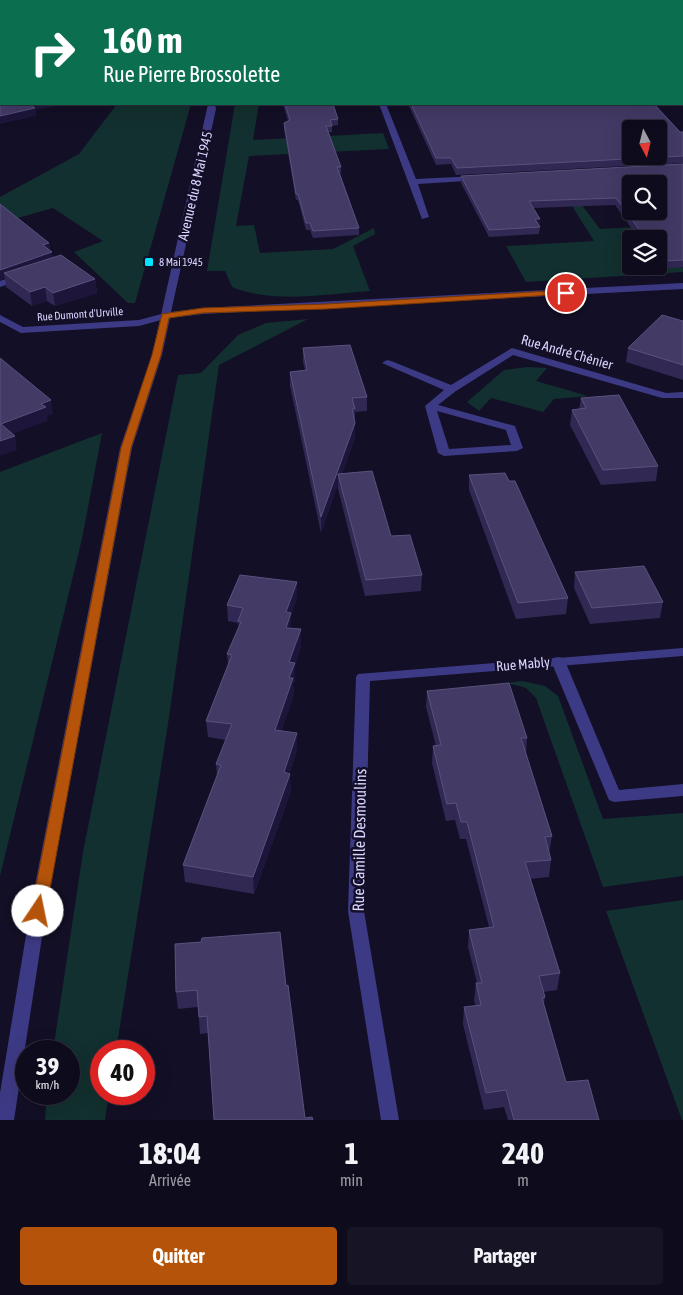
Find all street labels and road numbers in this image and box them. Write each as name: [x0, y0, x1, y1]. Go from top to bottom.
street label: Avenue du 8 Mai 1945: [175, 130, 215, 242]
street label: Rue Dumont d'Urville: [36, 305, 124, 323]
street label: Rue André Chénier: [519, 331, 616, 373]
street label: Rue Mably: [495, 654, 551, 674]
street label: Rue Camille Desmoulins: [349, 768, 369, 912]

